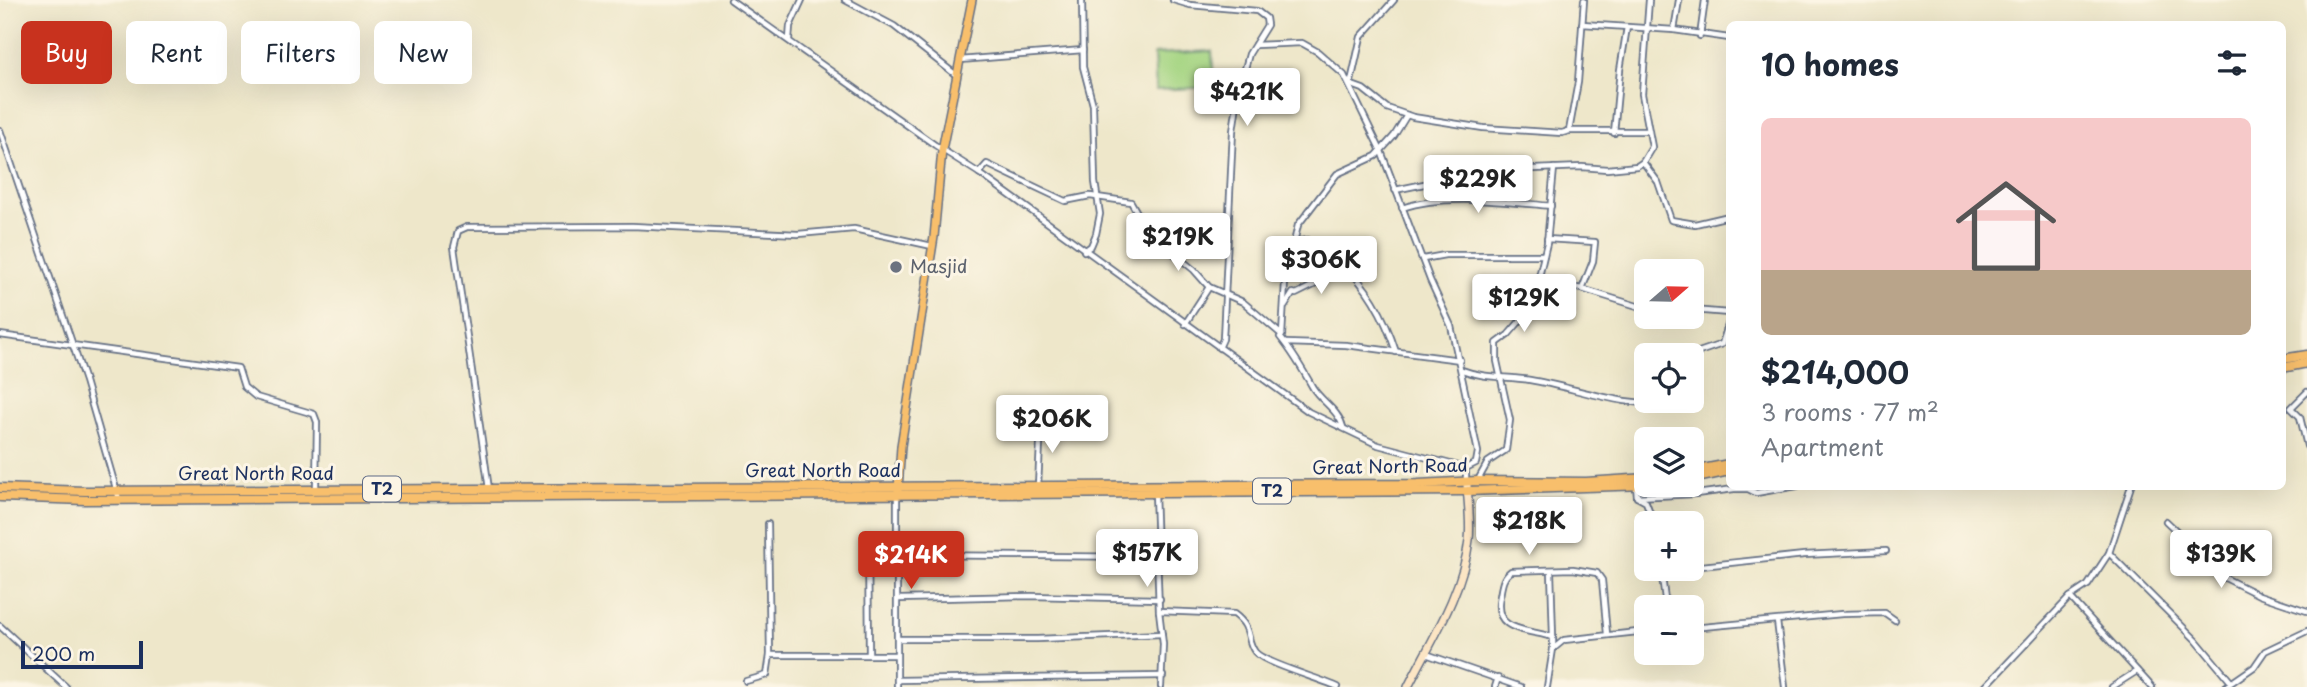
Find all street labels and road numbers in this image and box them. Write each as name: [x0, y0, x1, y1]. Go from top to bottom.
street label: Great North Road: [1312, 451, 1468, 480]
street label: Great North Road: [745, 456, 901, 483]
street label: Great North Road: [178, 459, 334, 486]
road number: T2: [363, 476, 401, 502]
road number: T2: [1253, 478, 1291, 504]

